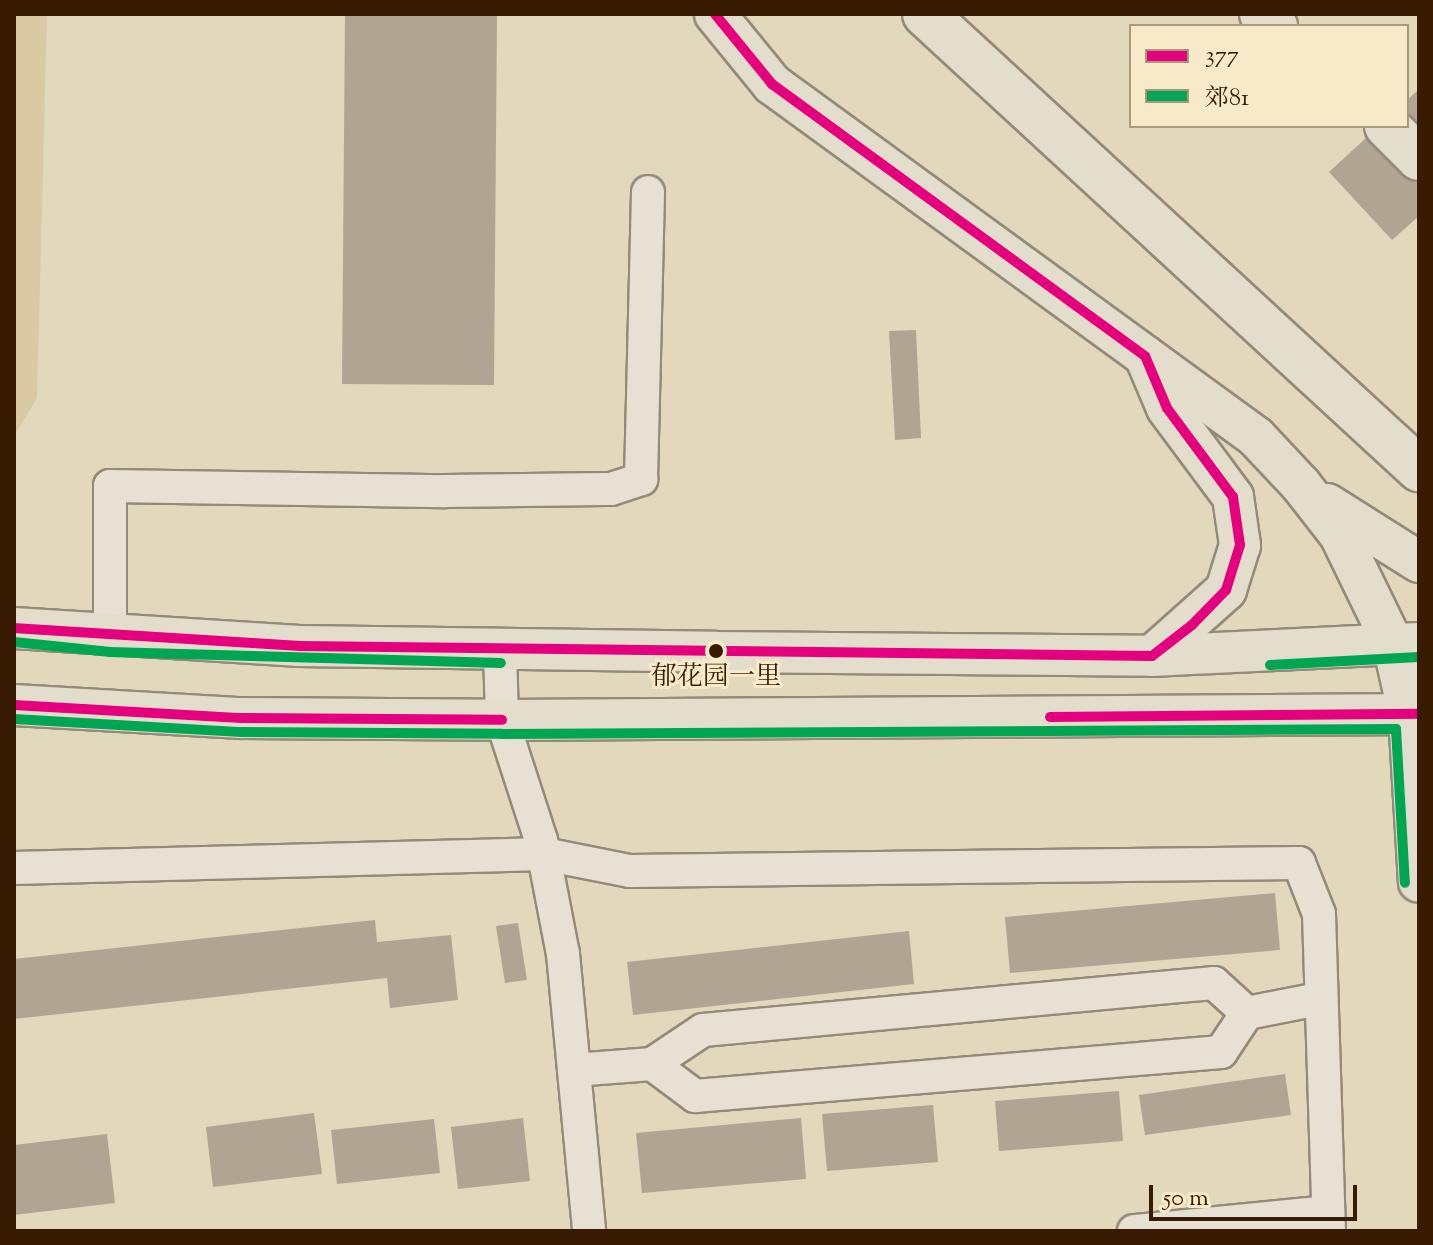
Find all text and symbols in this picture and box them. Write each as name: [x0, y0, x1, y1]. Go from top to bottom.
legend: [1129, 24, 1409, 128]
text: 377: [1205, 39, 1239, 73]
text: 郊81: [1205, 82, 1249, 116]
marker: 郁花园一里: [708, 643, 724, 659]
place label: 郁花园一里: [651, 662, 781, 694]
scale bar: [1153, 1169, 1361, 1219]
text: 50 m: [1163, 1182, 1209, 1216]

